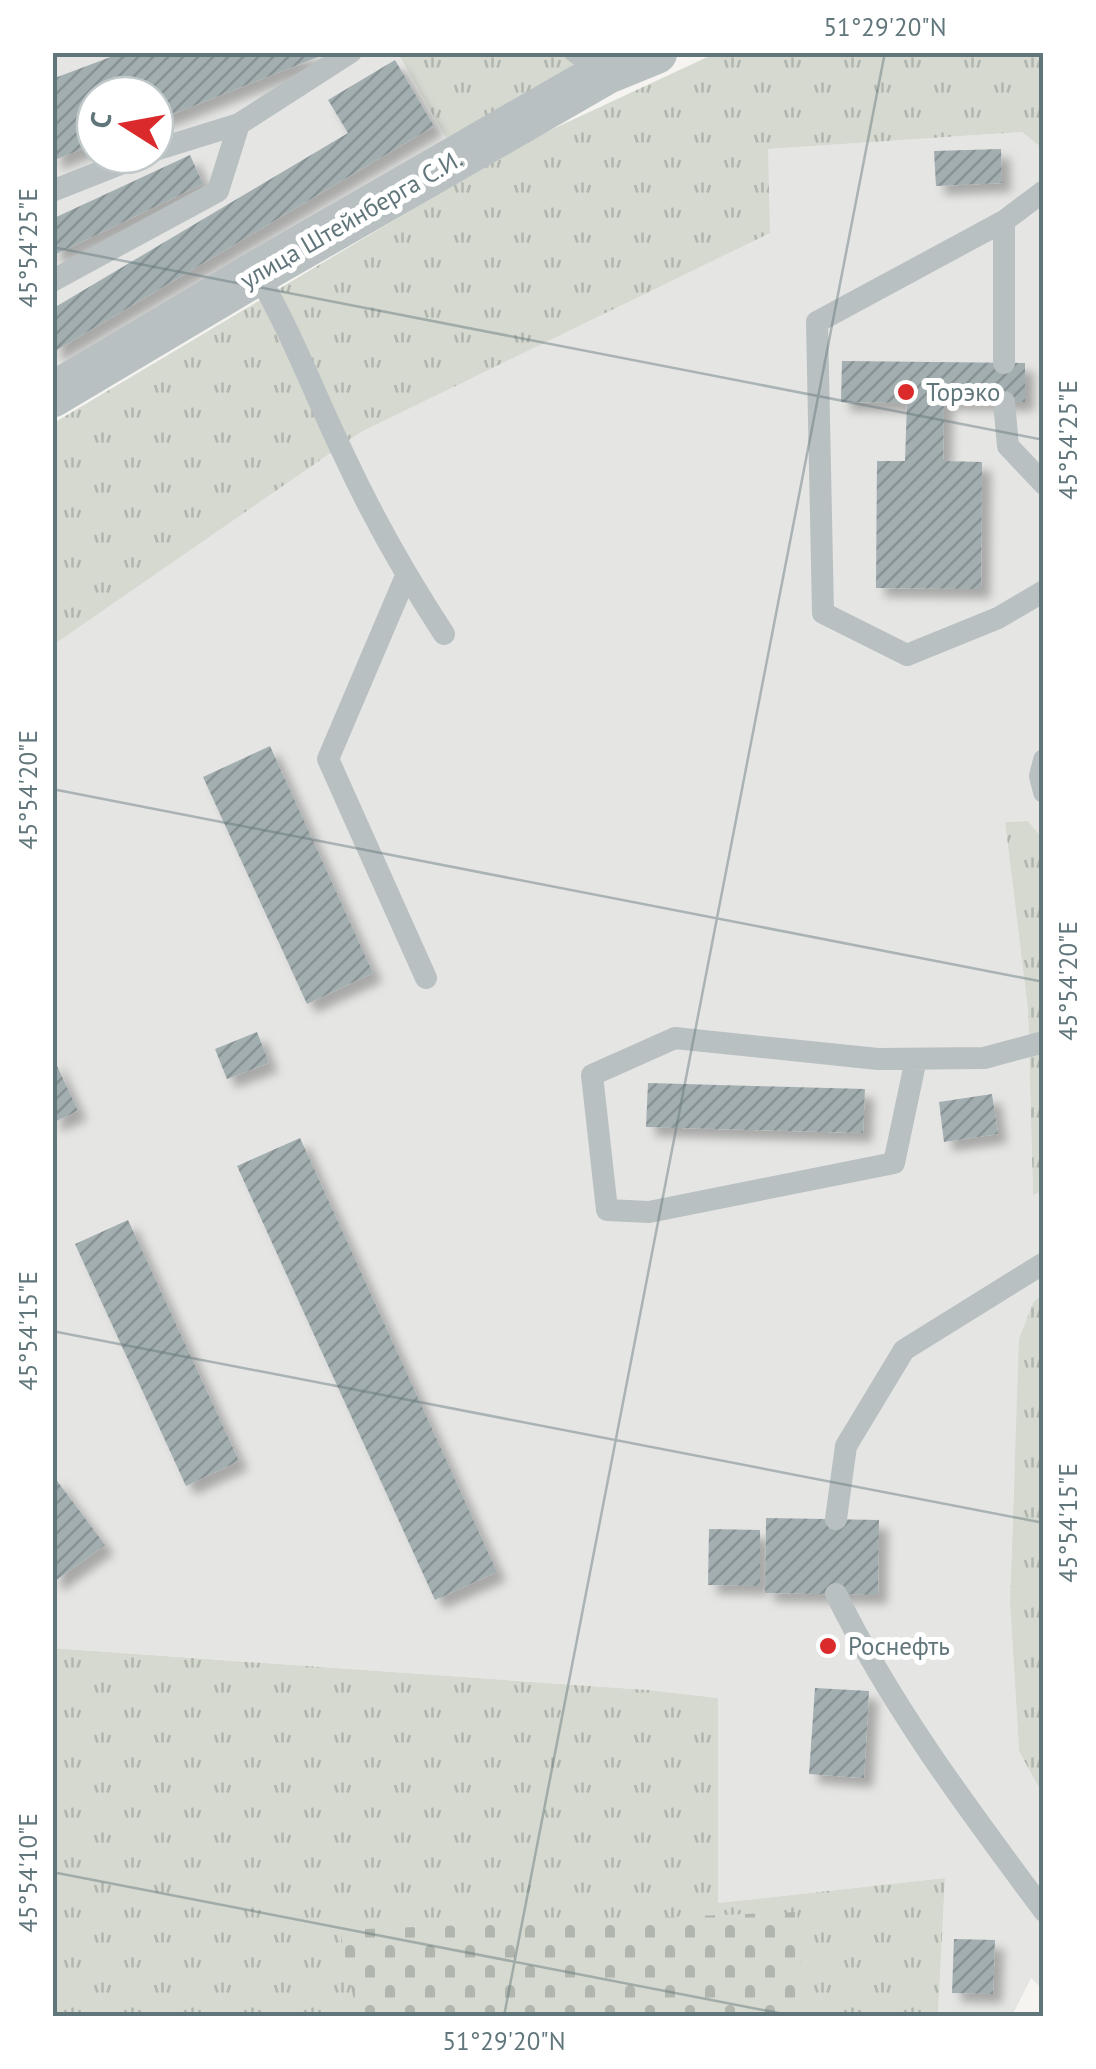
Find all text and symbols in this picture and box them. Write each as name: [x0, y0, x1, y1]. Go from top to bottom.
text: 51°29'20"N: [823, 11, 947, 43]
north arrow: [75, 75, 175, 175]
text: С: [80, 109, 120, 131]
street label: улица Штейнберга С.И.: [234, 142, 468, 296]
text: 45°54'25"E: [12, 188, 44, 308]
place label: Торэко: [926, 376, 1000, 408]
text: 45°54'25"E: [1052, 380, 1084, 500]
marker: Торэко: [895, 381, 917, 403]
text: 45°54'20"E: [12, 730, 44, 850]
text: 45°54'20"E: [1052, 921, 1084, 1041]
text: 45°54'15"E: [12, 1271, 44, 1391]
text: 45°54'15"E: [1052, 1463, 1084, 1583]
place label: Роснефть: [848, 1630, 950, 1662]
marker: Роснефть: [817, 1635, 839, 1657]
text: 45°54'10"E: [12, 1813, 44, 1933]
text: 51°29'20"N: [442, 2025, 566, 2057]

